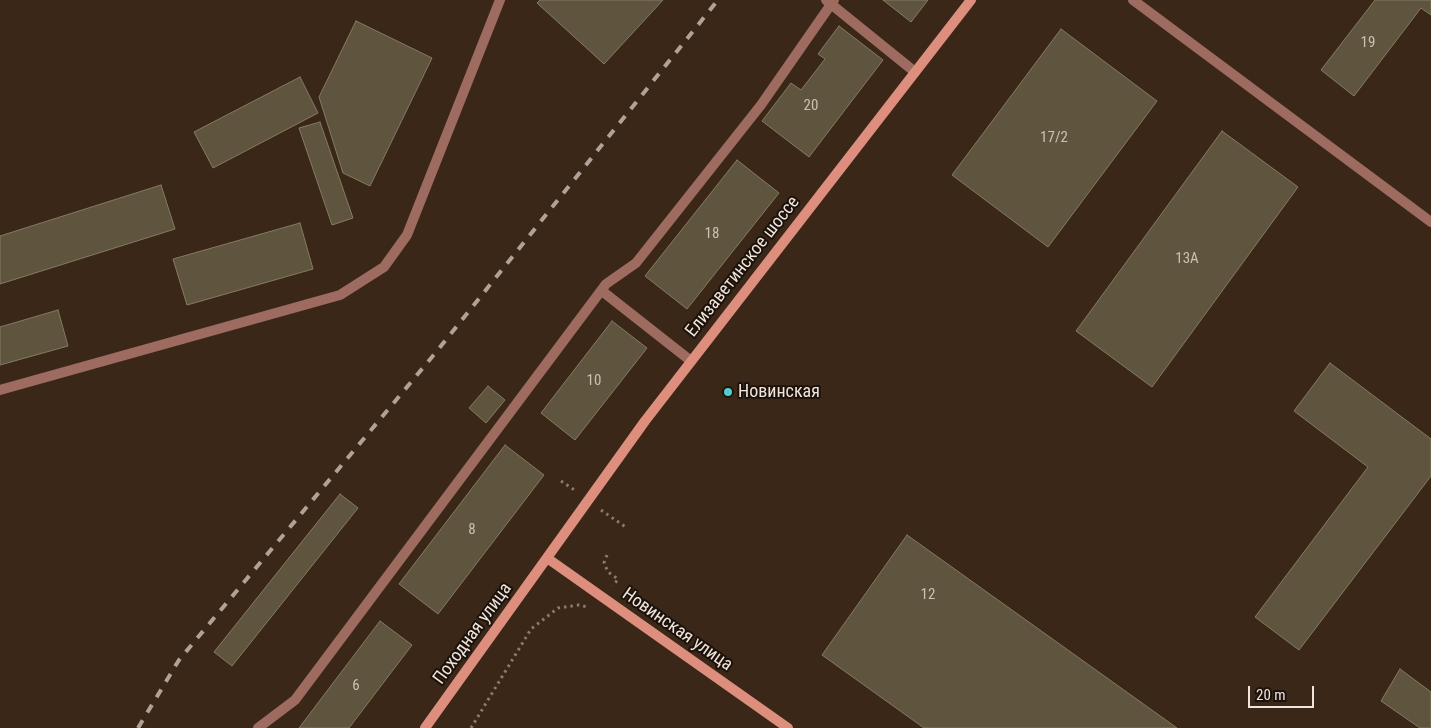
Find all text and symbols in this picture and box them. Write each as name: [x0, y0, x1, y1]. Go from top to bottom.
house number: 19: [1361, 34, 1375, 52]
house number: 20: [804, 97, 818, 115]
house number: 17/2: [1040, 129, 1068, 147]
street label: Елизаветинское шоссе: [681, 192, 805, 342]
house number: 18: [705, 225, 719, 243]
house number: 13А: [1175, 250, 1199, 268]
house number: 10: [587, 372, 601, 390]
place label: Новинская: [738, 381, 820, 403]
marker: Новинская: [722, 386, 734, 398]
house number: 8: [468, 521, 476, 539]
street label: Походная улица: [429, 579, 517, 689]
street label: Новинская улица: [618, 584, 736, 676]
house number: 12: [921, 586, 935, 604]
scale bar: [1251, 676, 1317, 708]
house number: 6: [352, 677, 360, 695]
text: 20 m: [1256, 686, 1286, 704]

